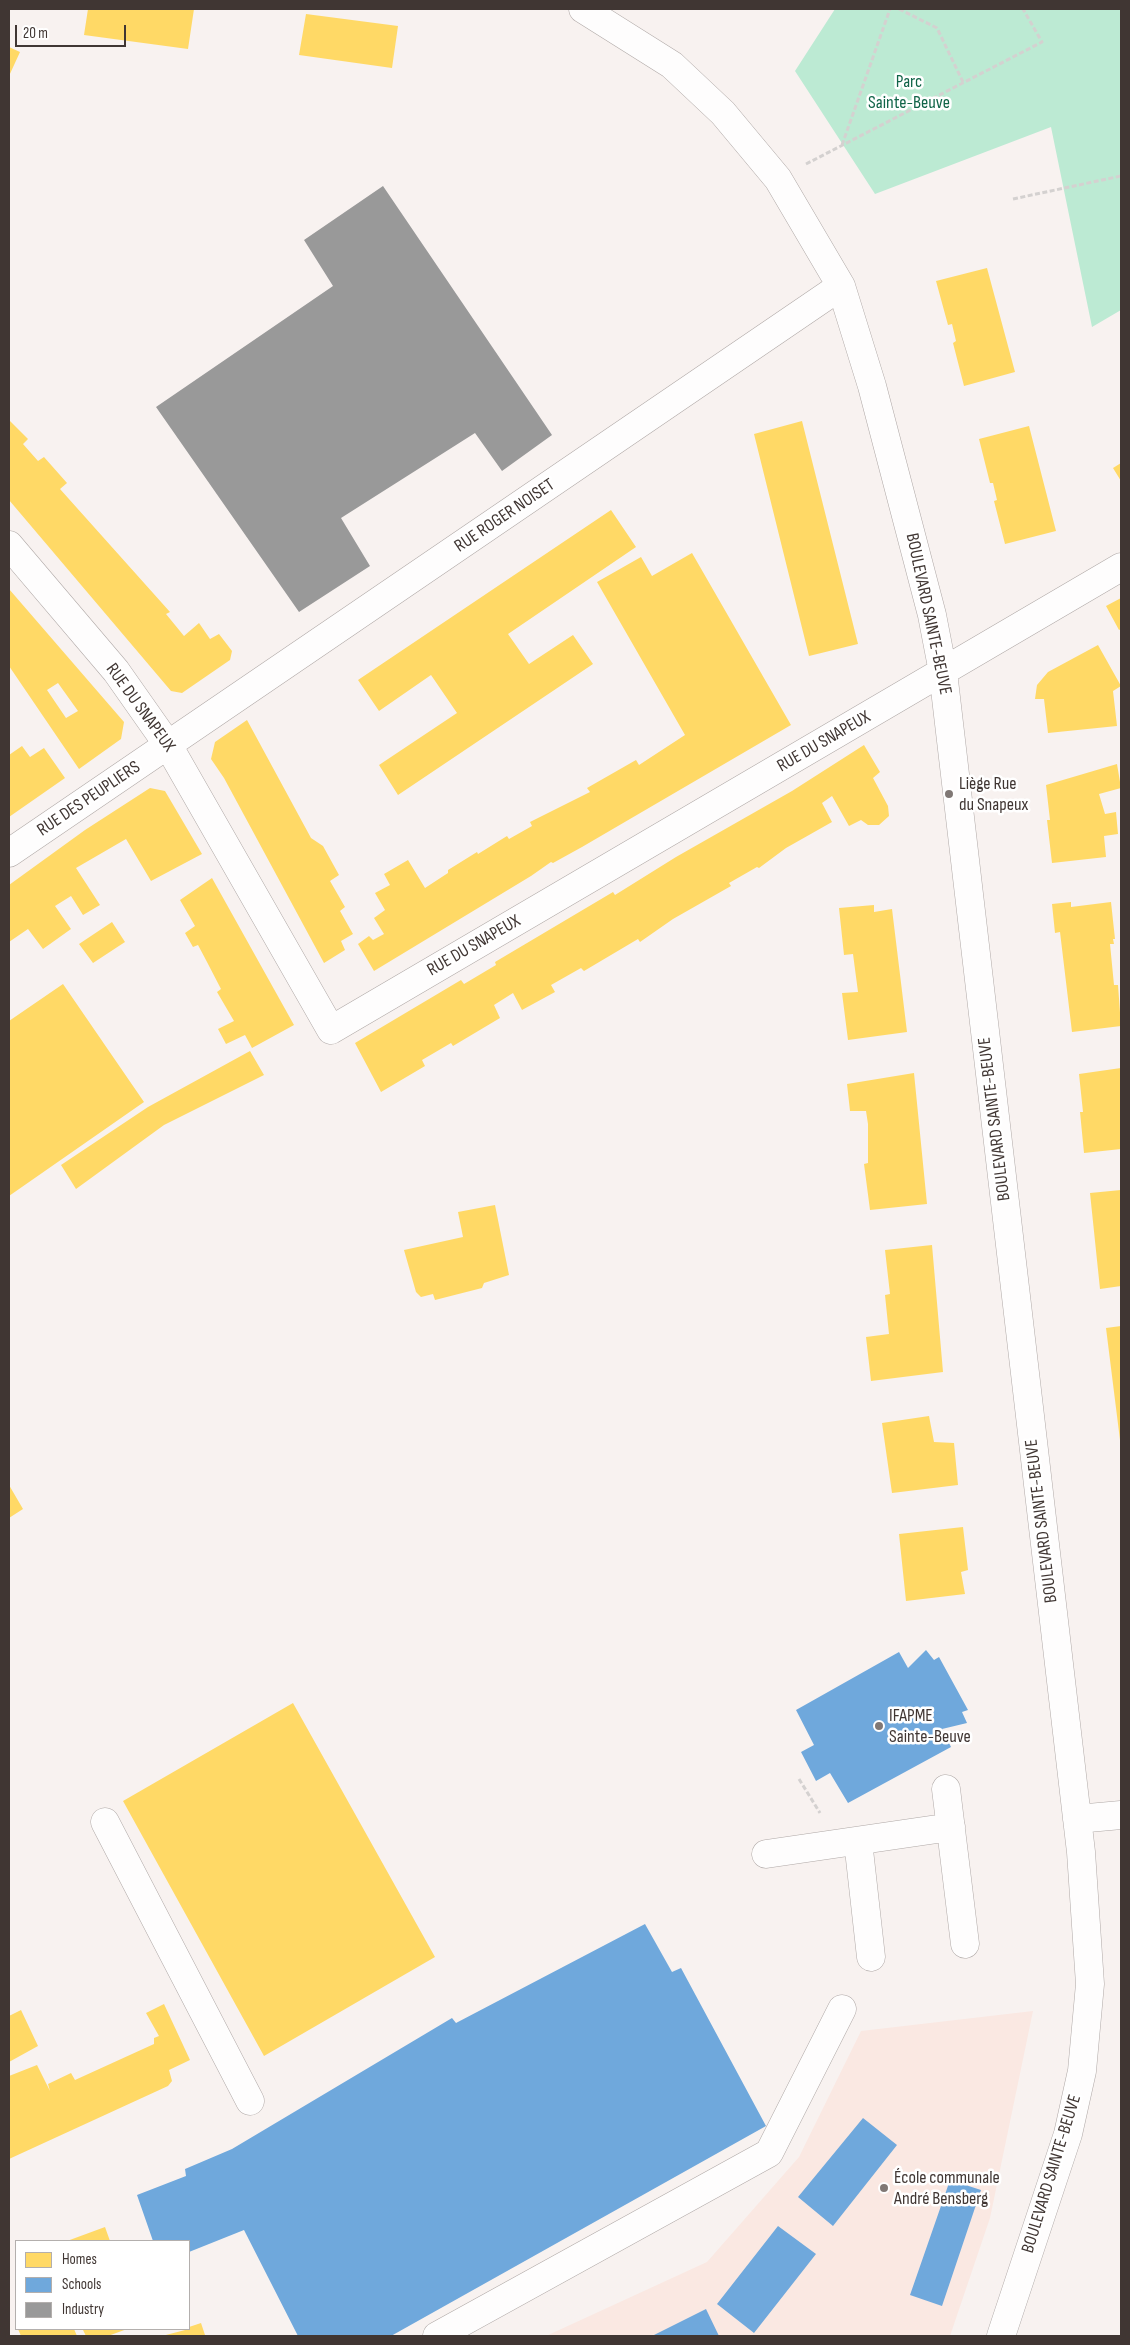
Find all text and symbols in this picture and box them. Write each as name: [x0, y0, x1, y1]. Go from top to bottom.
scale bar: [18, 15, 129, 47]
text: 20 m: [23, 24, 48, 43]
park label: Parc Sainte-Beuve: [868, 71, 950, 114]
street label: RUE ROGER NOISET: [451, 475, 559, 557]
street label: BOULEVARD SAINTE-BEUVE: [900, 531, 956, 697]
street label: RUE DU SNAPEUX: [101, 660, 179, 756]
street label: RUE DU SNAPEUX: [774, 707, 874, 777]
street label: RUE DES PEUPLIERS: [33, 757, 145, 841]
place label: Liège Rue du Snapeux: [959, 773, 1028, 816]
marker: Liège Rue du Snapeux: [943, 788, 955, 800]
street label: RUE DU SNAPEUX: [424, 911, 524, 981]
street label: BOULEVARD SAINTE-BEUVE: [974, 1036, 1016, 1202]
street label: BOULEVARD SAINTE-BEUVE: [1021, 1438, 1063, 1604]
place label: IFAPME Sainte-Beuve: [889, 1705, 971, 1748]
marker: IFAPME Sainte-Beuve: [873, 1720, 885, 1732]
street label: BOULEVARD SAINTE-BEUVE: [1018, 2092, 1086, 2256]
place label: École communale André Bensberg: [894, 2167, 1000, 2210]
marker: École communale André Bensberg: [878, 2182, 890, 2194]
legend: [15, 2240, 190, 2330]
text: Homes: [62, 2250, 97, 2269]
text: Schools: [62, 2275, 101, 2294]
text: Industry: [62, 2300, 104, 2319]

